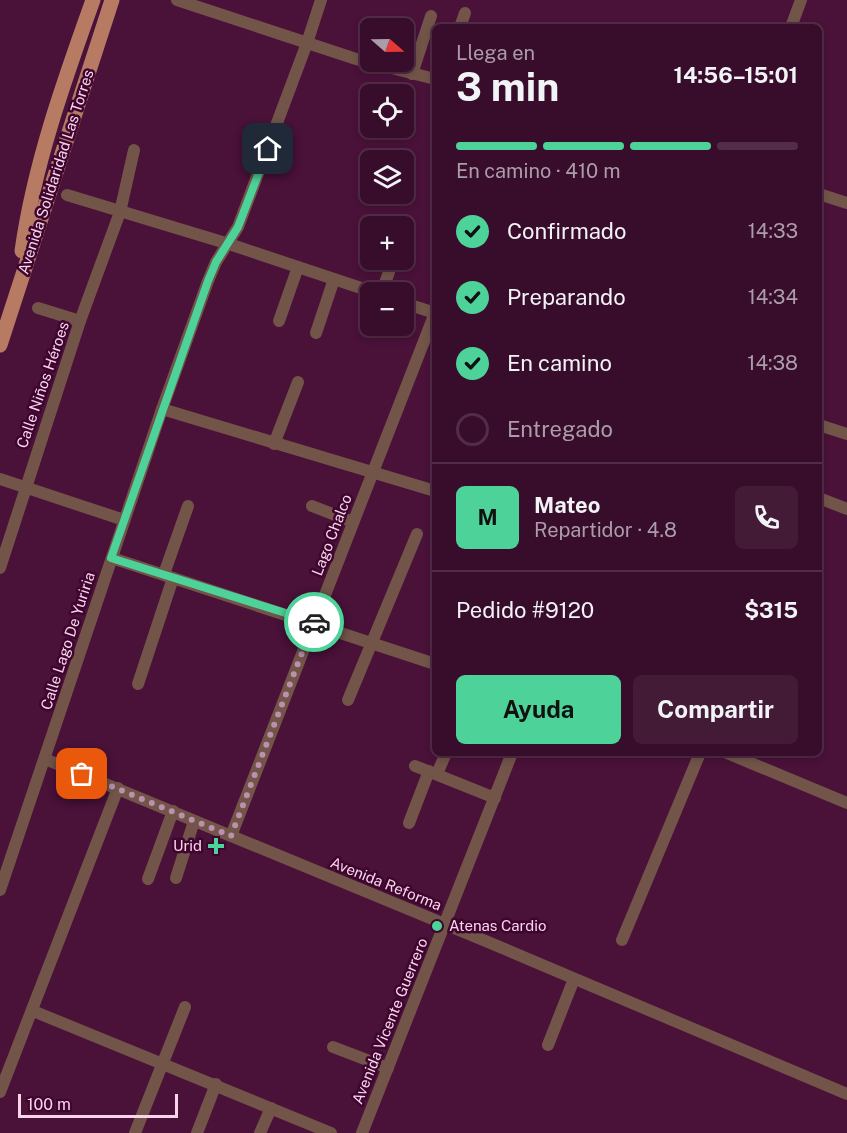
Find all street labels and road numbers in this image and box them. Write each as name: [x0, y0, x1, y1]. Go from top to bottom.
street label: Avenida Solidaridad Las Torres: [14, 67, 97, 276]
street label: Calle Niños Héroes: [13, 319, 72, 450]
street label: Lago Chalco: [308, 492, 355, 578]
street label: Calle Lago De Yuriria: [37, 570, 98, 712]
street label: Avenida Reforma: [328, 853, 444, 914]
street label: Avenida Vicente Guerrero: [348, 935, 431, 1106]

